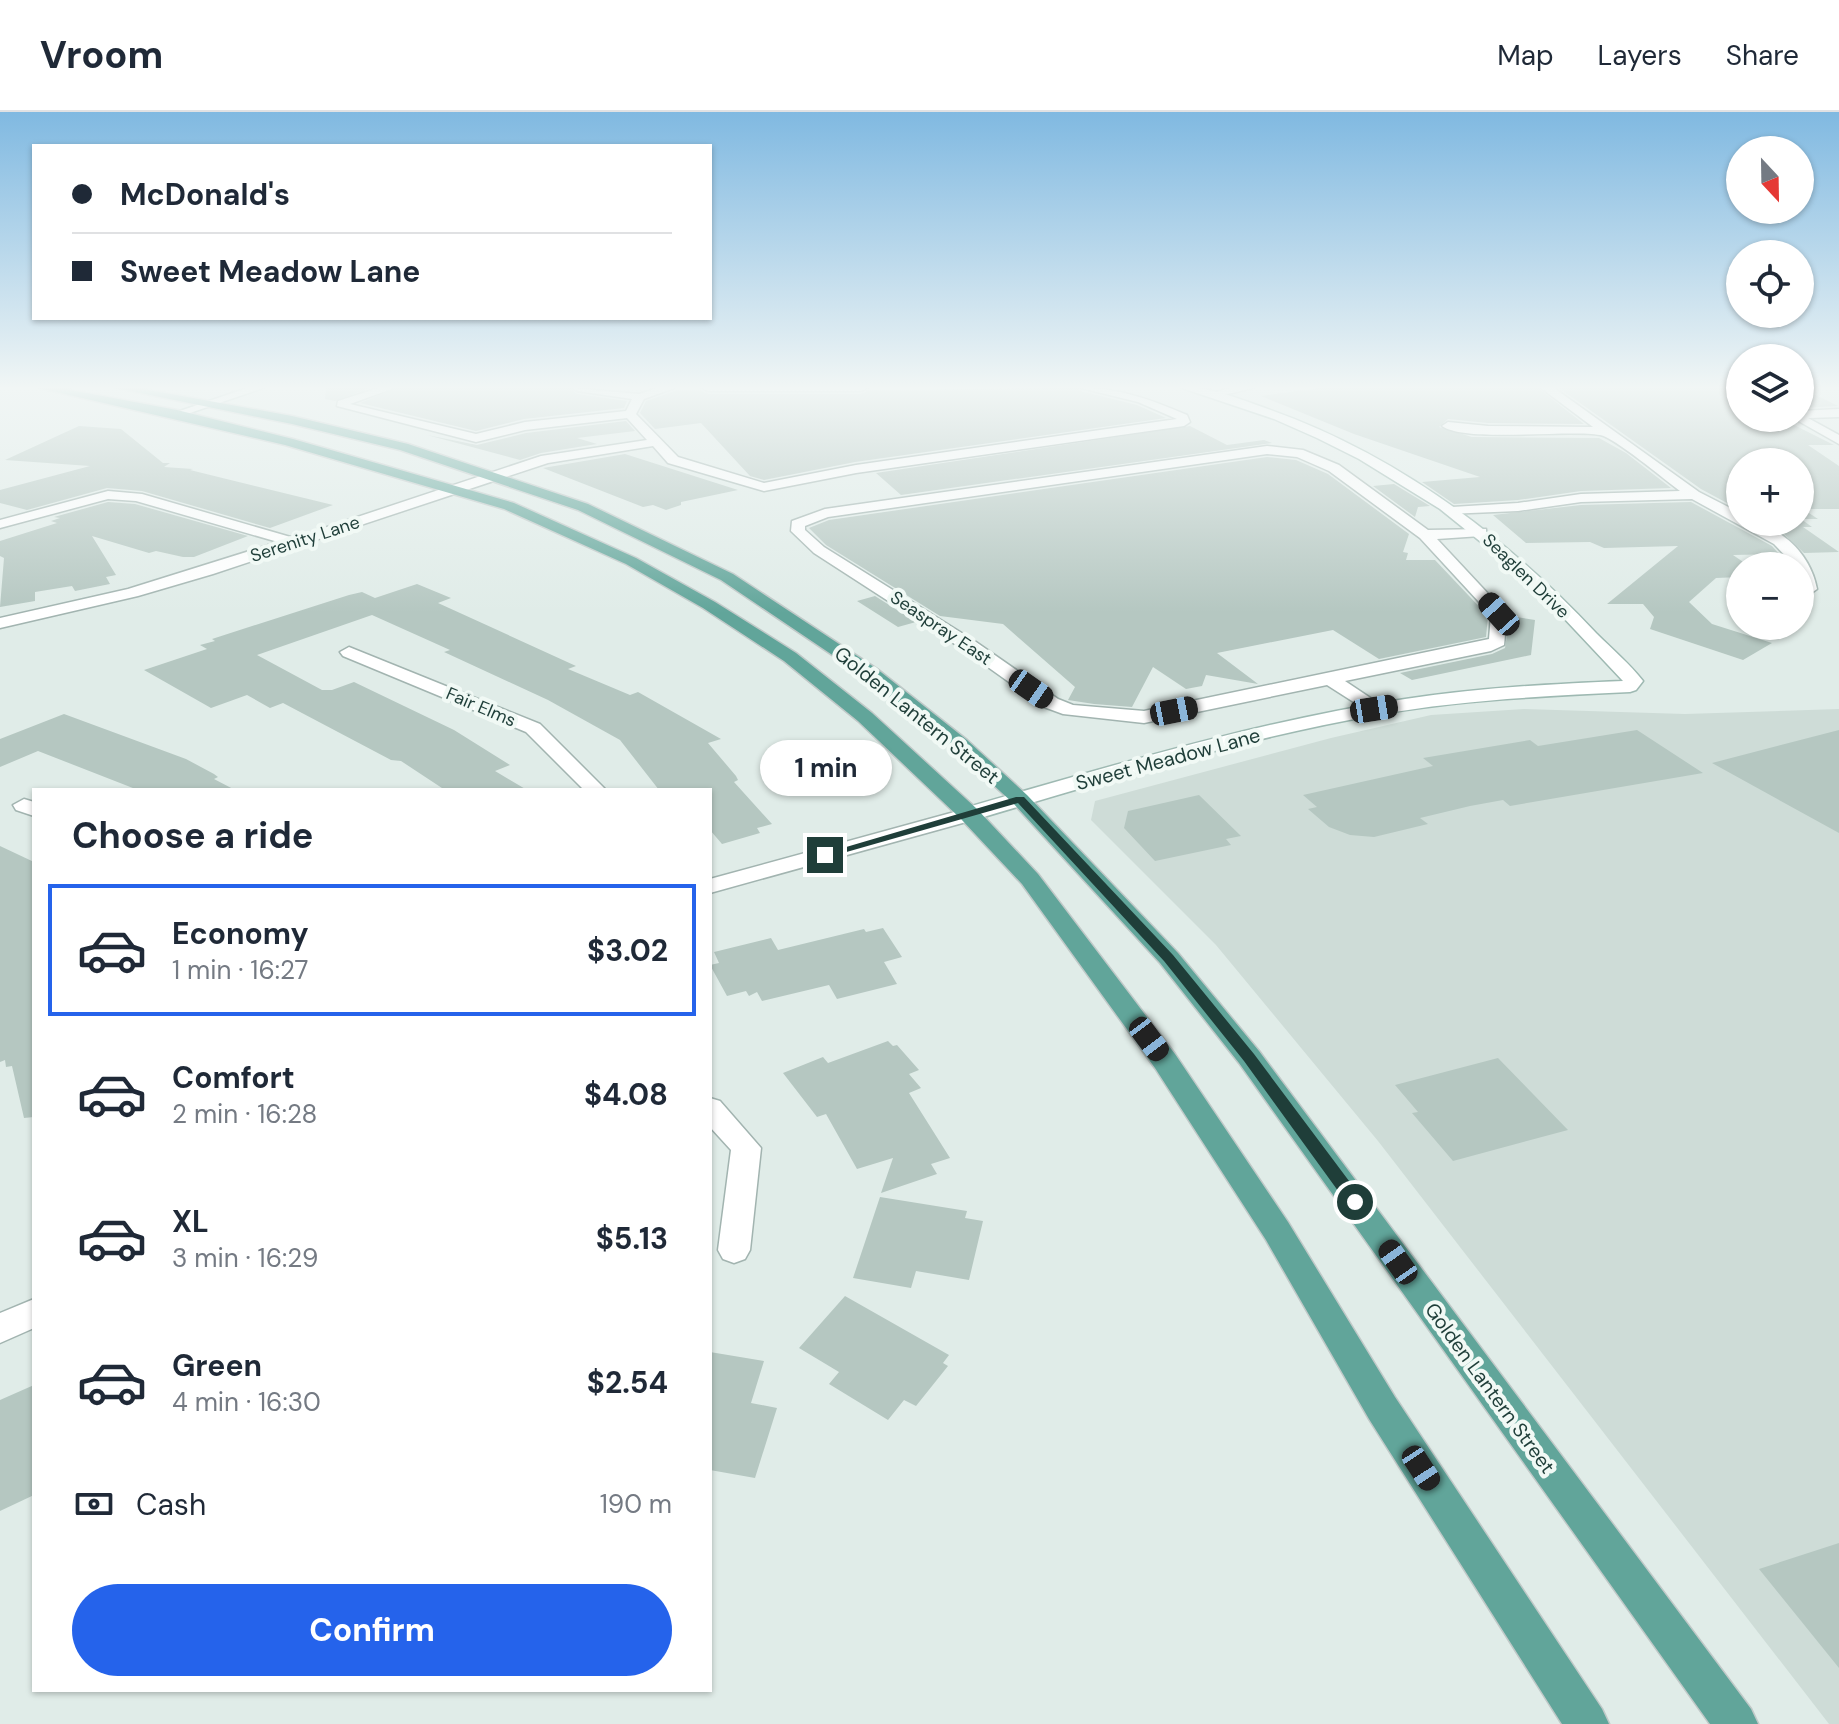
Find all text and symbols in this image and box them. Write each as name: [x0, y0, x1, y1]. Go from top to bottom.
text: Vroom: [40, 30, 163, 80]
text: Map: [1497, 37, 1554, 74]
text: Layers: [1598, 37, 1682, 74]
text: Share: [1726, 37, 1799, 74]
north arrow: [1726, 136, 1814, 224]
map controls: [1726, 136, 1814, 640]
text: McDonald's: [120, 175, 290, 214]
button: locate: [1726, 240, 1814, 328]
text: Sweet Meadow Lane: [120, 252, 420, 291]
button: layers: [1726, 344, 1814, 432]
button: +: [1726, 448, 1814, 536]
street label: Serenity Lane: [247, 510, 363, 568]
street label: Seaglen Drive: [1477, 528, 1575, 624]
button: −: [1726, 552, 1814, 640]
street label: Seaspray East: [886, 585, 996, 671]
car: [1474, 588, 1524, 640]
street label: Golden Lantern Street: [829, 640, 1005, 790]
car: [1004, 665, 1058, 713]
street label: Fair Elms: [442, 682, 520, 732]
car: [1348, 693, 1400, 725]
car: [1148, 695, 1200, 727]
street label: Sweet Meadow Lane: [1073, 722, 1263, 796]
callout: 1 min: [759, 739, 891, 795]
text: 1 min: [794, 751, 858, 785]
text: Choose a ride: [72, 812, 313, 859]
route end: [807, 837, 843, 873]
icon: car: [76, 914, 148, 986]
text: Economy: [172, 914, 309, 953]
text: $3.02: [587, 931, 668, 970]
text: 1 min · 16:27: [172, 953, 308, 987]
car: [1125, 1013, 1173, 1065]
icon: car: [76, 1058, 148, 1130]
text: Comfort: [172, 1058, 295, 1097]
text: $4.08: [584, 1075, 668, 1114]
text: 2 min · 16:28: [172, 1097, 317, 1131]
route start: [1337, 1184, 1373, 1220]
icon: car: [76, 1202, 148, 1274]
text: XL: [172, 1202, 209, 1241]
text: $5.13: [596, 1219, 668, 1258]
car: [1374, 1235, 1422, 1289]
text: 3 min · 16:29: [172, 1241, 318, 1275]
street label: Golden Lantern Street: [1419, 1297, 1561, 1479]
icon: car: [76, 1346, 148, 1418]
text: Green: [172, 1346, 262, 1385]
text: $2.54: [587, 1363, 668, 1402]
text: 4 min · 16:30: [172, 1385, 321, 1419]
car: [1398, 1441, 1444, 1495]
icon: cash: [72, 1482, 116, 1526]
text: Cash: [136, 1485, 206, 1524]
text: 190 m: [600, 1487, 672, 1521]
button: Confirm: [72, 1584, 672, 1676]

